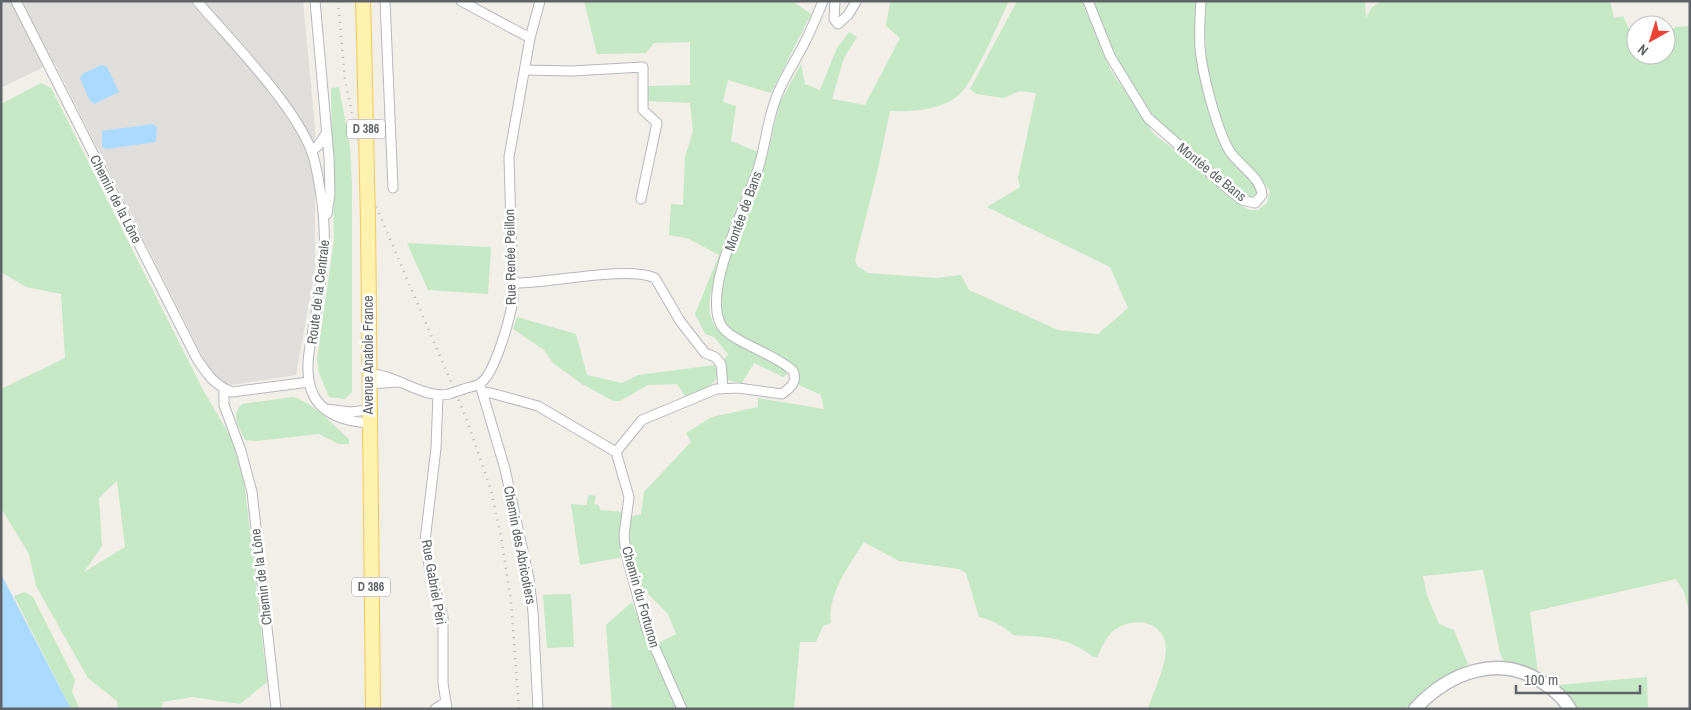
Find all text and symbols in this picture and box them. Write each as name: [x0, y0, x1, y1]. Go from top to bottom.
north arrow: [1626, 15, 1676, 65]
text: N: [1634, 40, 1652, 60]
road number: D 386: [347, 120, 385, 138]
street label: Montée de Bans: [1174, 139, 1250, 205]
street label: Chemin de la Lône: [86, 152, 146, 246]
street label: Montée de Bans: [720, 168, 766, 253]
street label: Rue Renée Peillon: [500, 209, 520, 305]
street label: Route de la Centrale: [303, 239, 333, 345]
street label: Avenue Anatole France: [359, 295, 377, 416]
street label: Chemin des Abricotiers: [500, 484, 540, 606]
street label: Chemin de la Lône: [246, 528, 276, 626]
street label: Rue Gabriel Péri: [418, 538, 450, 626]
street label: Chemin du Fortunon: [618, 544, 664, 650]
road number: D 386: [352, 578, 390, 596]
scale bar: [1516, 662, 1640, 694]
text: 100 m: [1524, 669, 1558, 690]

